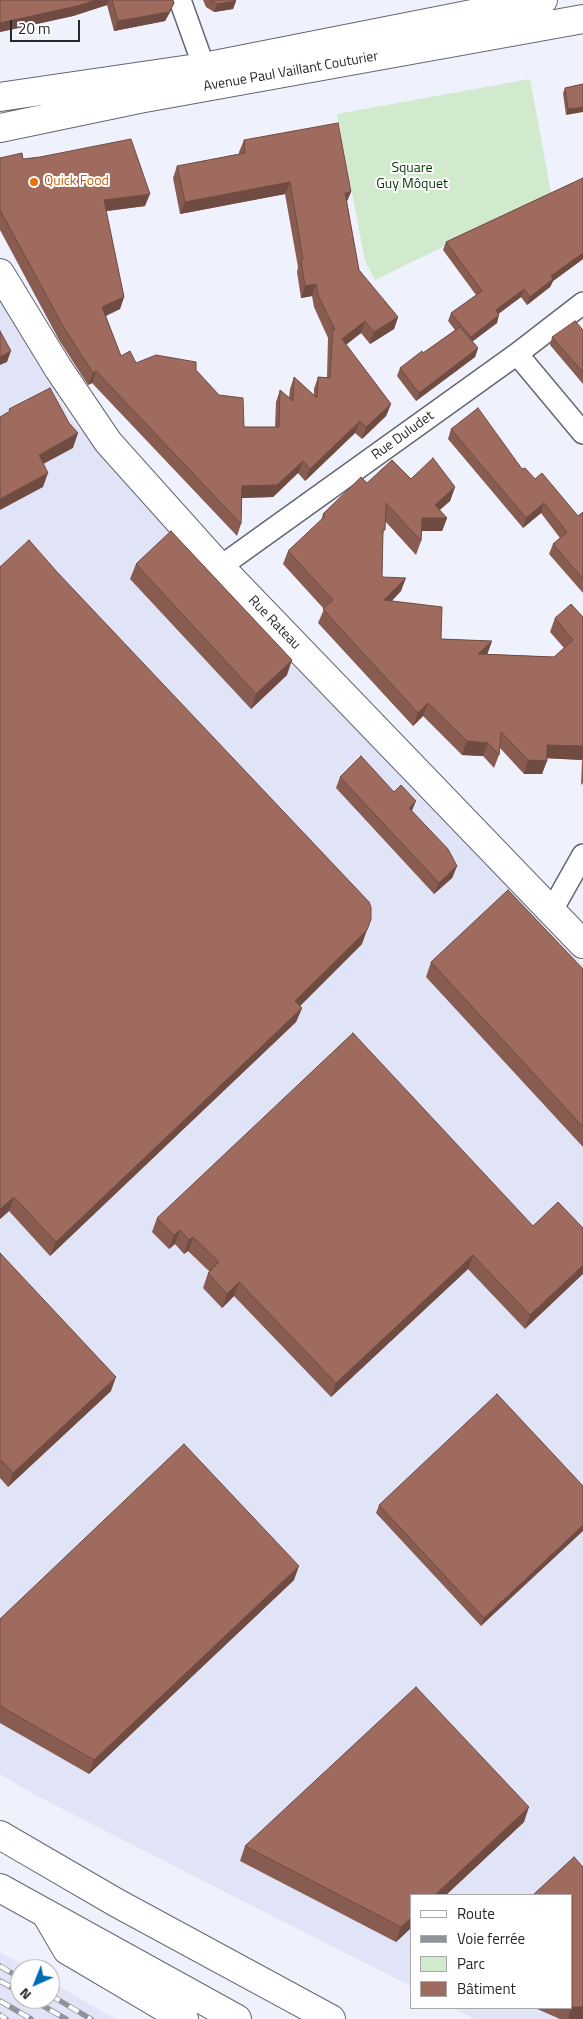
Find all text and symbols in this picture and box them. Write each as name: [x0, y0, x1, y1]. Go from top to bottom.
scale bar: [12, 10, 82, 42]
text: 20 m: [18, 17, 51, 40]
street label: Avenue Paul Vaillant Couturier: [202, 48, 380, 96]
park label: Square Guy Môquet: [376, 161, 448, 193]
place label: Quick Food: [44, 174, 109, 190]
marker: Quick Food: [28, 176, 40, 188]
street label: Rue Duludet: [369, 408, 437, 464]
street label: Rue Rateau: [244, 593, 304, 653]
legend: [410, 1894, 573, 2009]
text: Route: [457, 1902, 495, 1925]
text: Voie ferrée: [457, 1927, 525, 1950]
text: Parc: [457, 1952, 485, 1975]
north arrow: [10, 1959, 60, 2009]
text: Bâtiment: [457, 1977, 516, 2000]
text: N: [14, 1984, 36, 2005]

